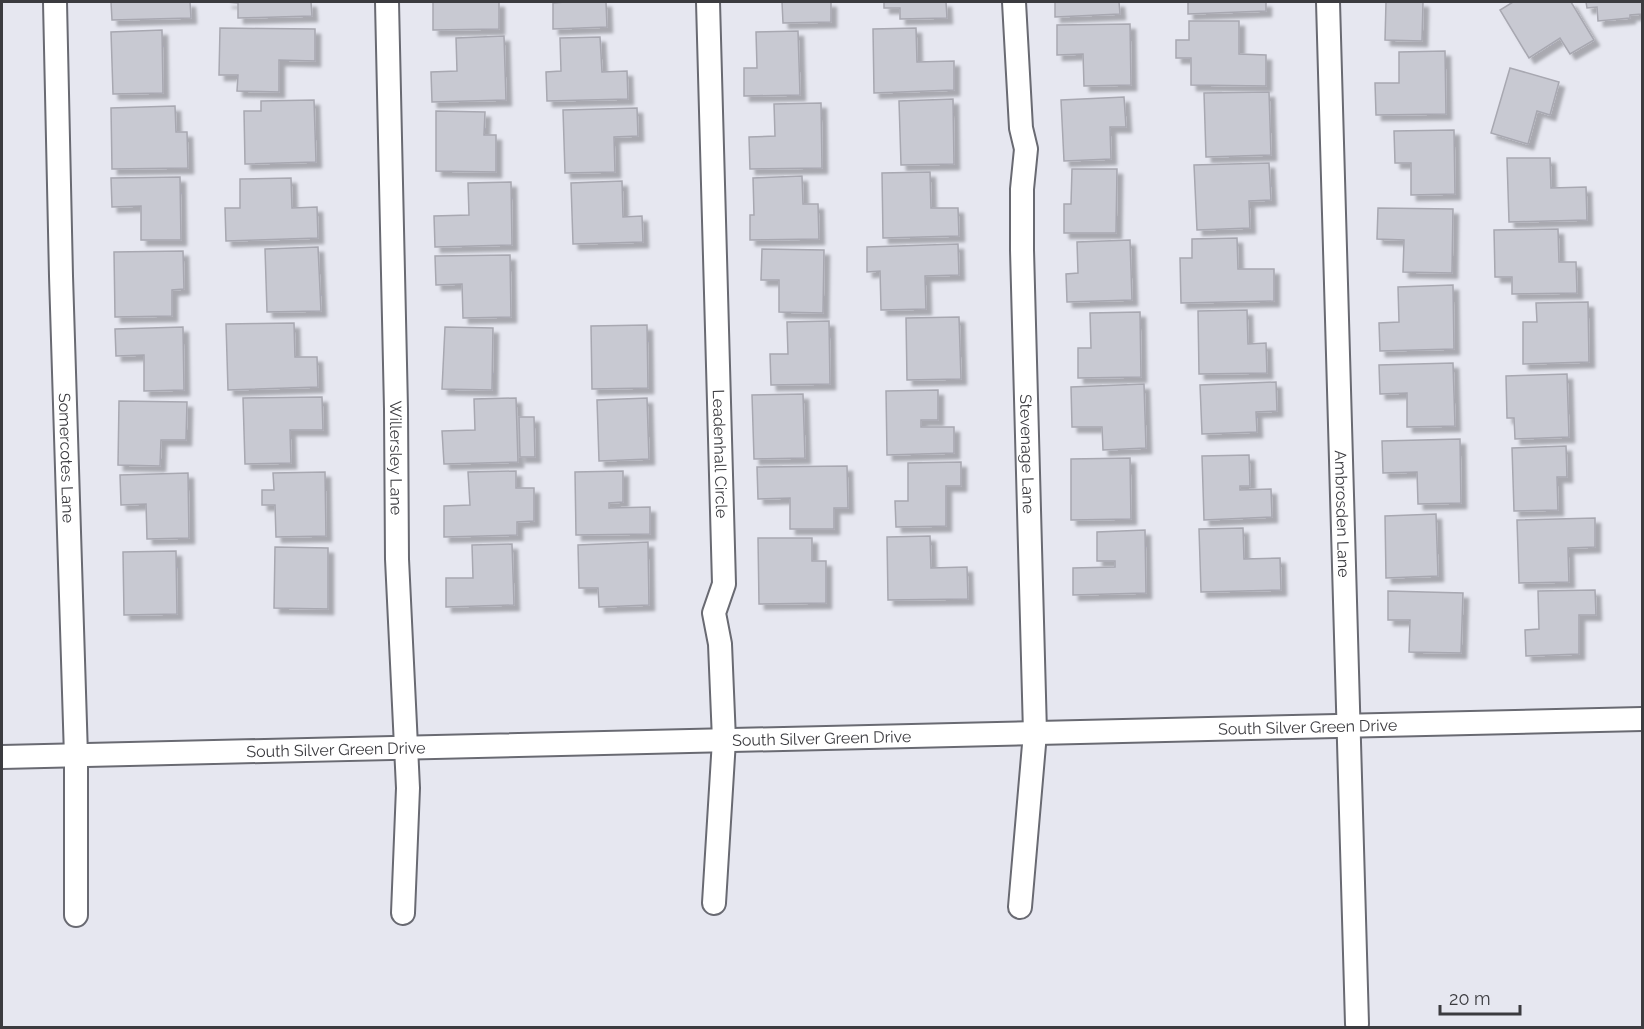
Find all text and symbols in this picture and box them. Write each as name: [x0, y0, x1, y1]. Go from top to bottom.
street label: Leadenhall Circle: [709, 389, 732, 518]
street label: Somercotes Lane: [55, 393, 78, 523]
street label: Stevenage Lane: [1016, 394, 1039, 514]
street label: Willersley Lane: [386, 401, 406, 515]
street label: Ambrosden Lane: [1331, 450, 1354, 578]
street label: South Silver Green Drive: [1218, 715, 1397, 738]
street label: South Silver Green Drive: [732, 726, 912, 750]
street label: South Silver Green Drive: [246, 738, 426, 761]
scale bar: [1440, 978, 1520, 1016]
text: 20 m: [1449, 988, 1491, 1009]

